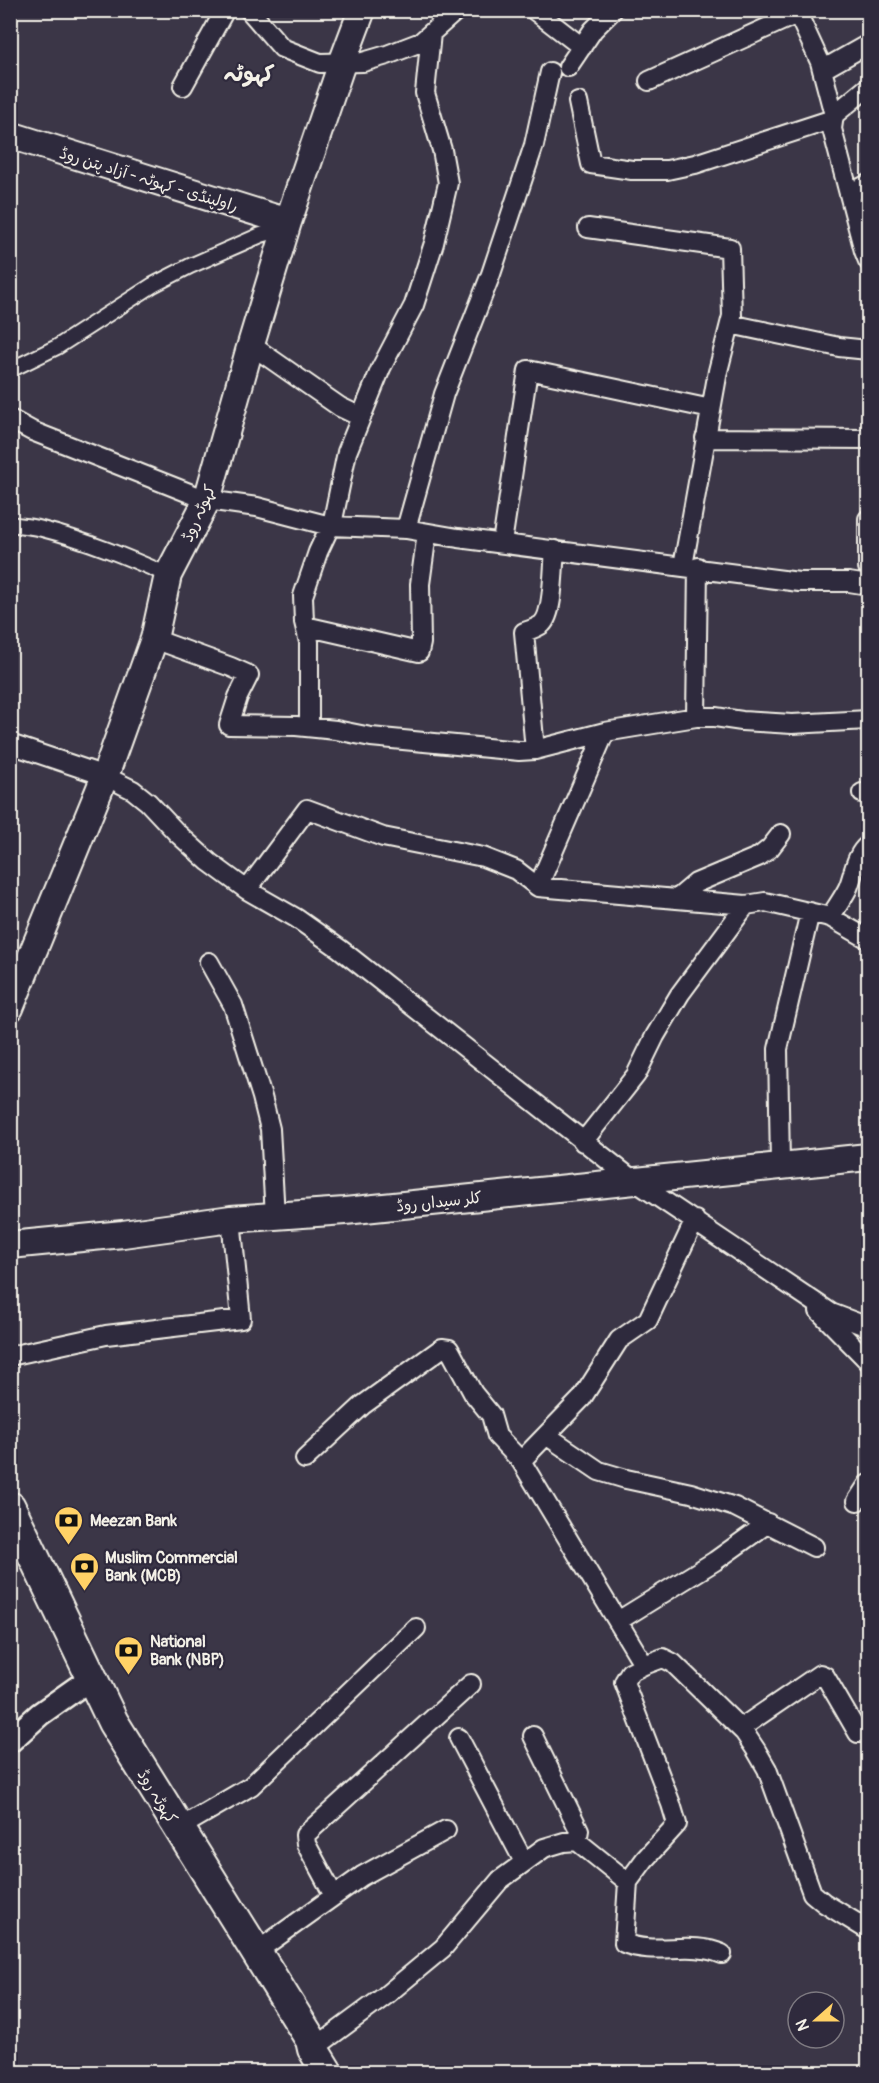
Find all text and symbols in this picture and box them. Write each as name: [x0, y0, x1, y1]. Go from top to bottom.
district label: کہوٹہ: [224, 60, 275, 88]
street label: راولپنڈی - کہوٹہ - آزاد پتن روڈ: [57, 143, 240, 217]
street label: کہوٹہ روڈ: [177, 482, 220, 545]
street label: کلر سیداں روڈ: [395, 1188, 483, 1216]
bank icon: Meezan Bank: [53, 1504, 85, 1546]
place label: Meezan Bank: [90, 1511, 177, 1531]
place label: Muslim Commercial Bank (MCB): [105, 1548, 238, 1586]
bank icon: Muslim Commercial Bank (MCB): [68, 1550, 100, 1592]
place label: National Bank (NBP): [150, 1632, 225, 1670]
bank icon: National Bank (NBP): [113, 1634, 145, 1676]
street label: کہوٹہ روڈ: [133, 1766, 182, 1828]
north arrow: [786, 1990, 846, 2050]
text: N: [792, 2016, 814, 2034]

